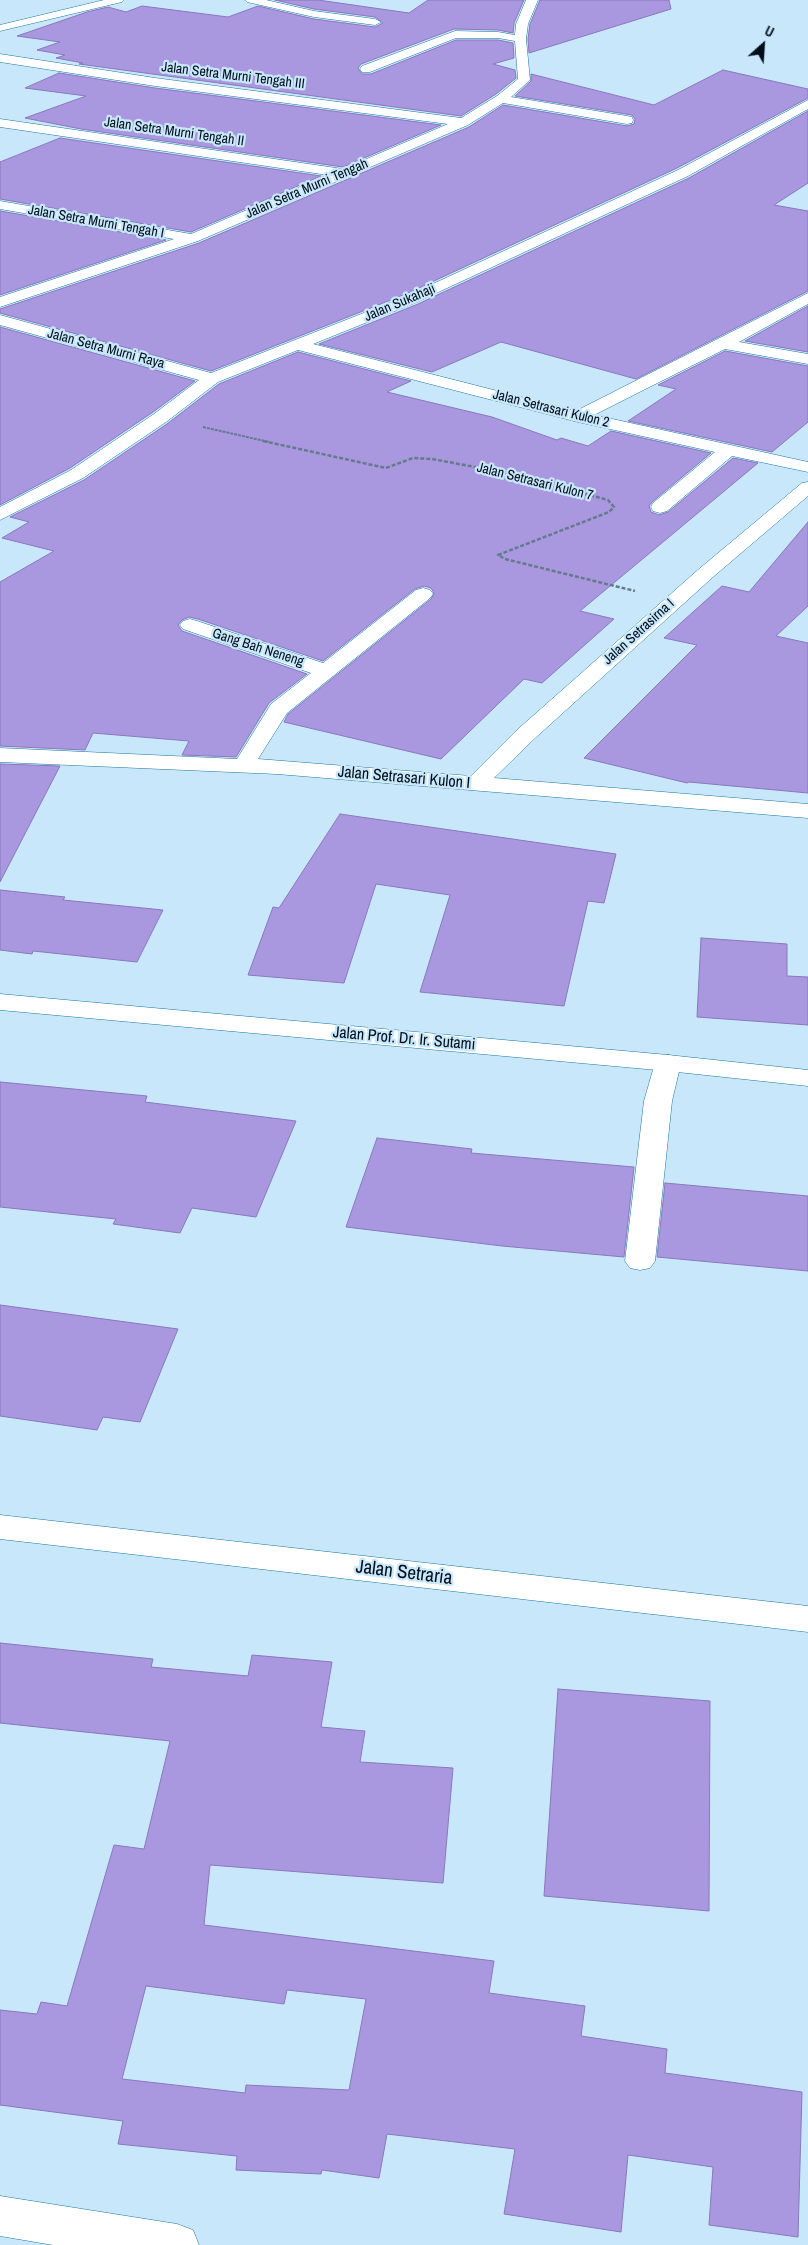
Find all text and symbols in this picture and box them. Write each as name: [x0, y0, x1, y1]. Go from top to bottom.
north arrow: [738, 20, 788, 70]
text: U: [762, 22, 777, 41]
street label: Jalan Setra Murni Tengah III: [160, 59, 306, 93]
street label: Jalan Setra Murni Tengah II: [103, 114, 245, 150]
street label: Jalan Setra Murni Tengah: [243, 156, 371, 222]
street label: Jalan Setra Murni Tengah I: [27, 202, 165, 242]
street label: Jalan Sukahaji: [362, 281, 438, 325]
street label: Jalan Setra Murni Raya: [46, 325, 166, 373]
street label: Jalan Setrasari Kulon 2: [491, 386, 611, 432]
street label: Jalan Setrasari Kulon 7: [475, 459, 595, 505]
street label: Jalan Setrasirna I: [600, 596, 678, 668]
street label: Gang Bah Neneng: [210, 625, 306, 671]
street label: Jalan Setrasari Kulon I: [337, 763, 471, 793]
street label: Jalan Prof. Dr. Ir. Sutami: [332, 1023, 476, 1055]
street label: Jalan Setraria: [354, 1556, 454, 1590]

